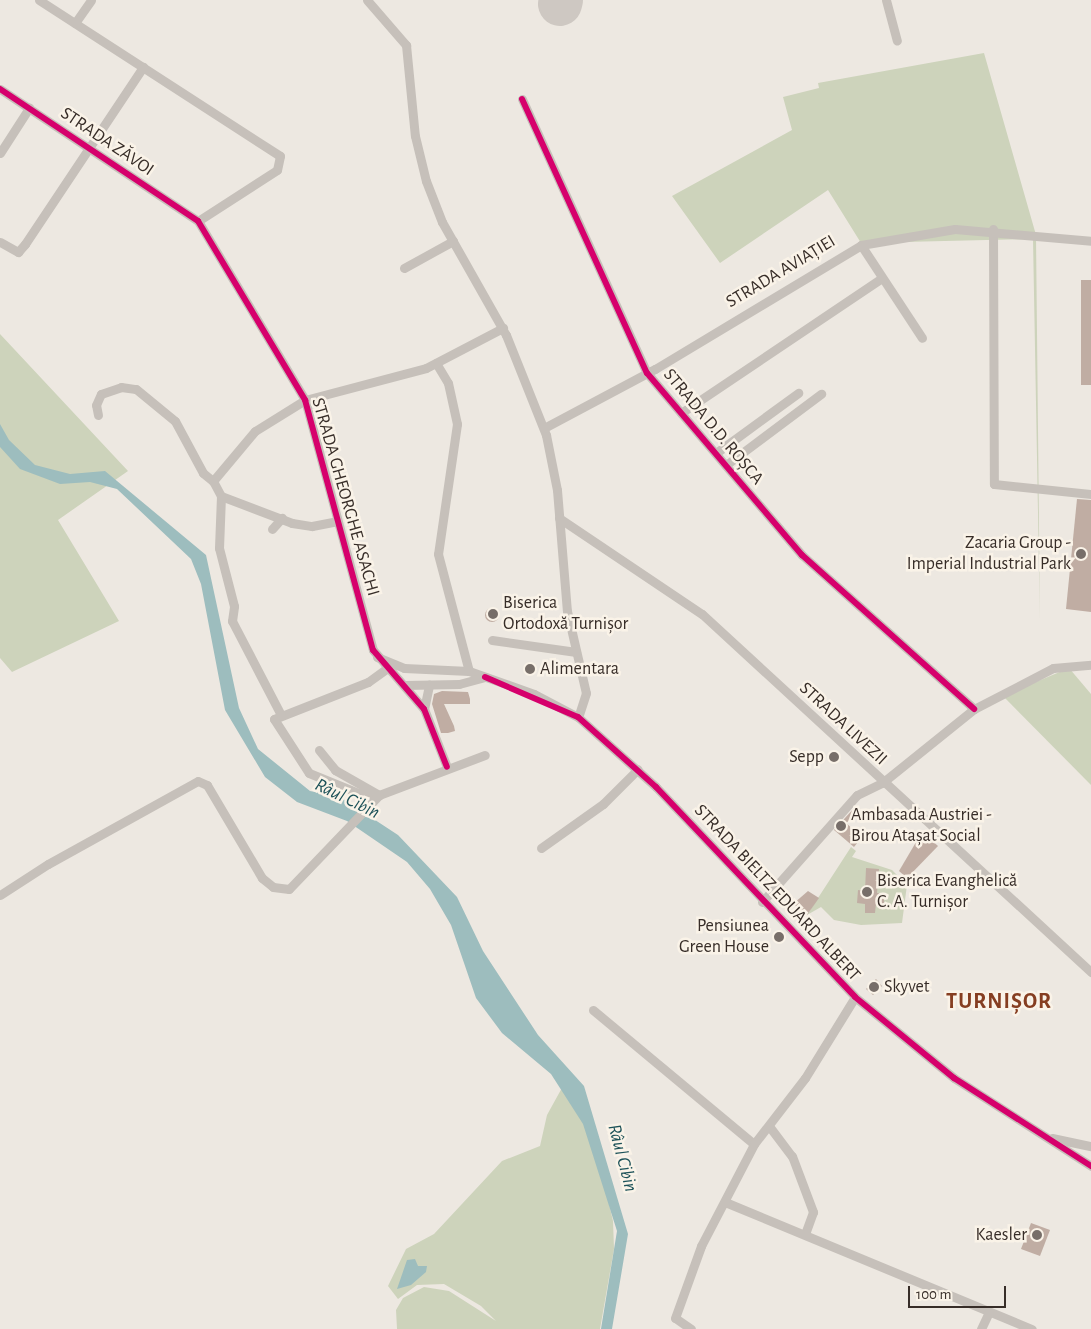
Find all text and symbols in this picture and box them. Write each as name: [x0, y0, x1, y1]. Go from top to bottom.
street label: STRADA ZĂVOI: [56, 103, 158, 181]
street label: STRADA AVIAȚIEI: [722, 231, 840, 313]
street label: STRADA D.D. ROȘCA: [658, 365, 768, 489]
street label: STRADA GHEORGHE ASACHI: [306, 395, 384, 599]
place label: Zacaria Group - Imperial Industrial Park: [907, 533, 1071, 576]
marker: Zacaria Group - Imperial Industrial Park: [1075, 548, 1087, 560]
place label: Biserica Ortodoxă Turnișor: [503, 593, 628, 636]
marker: Biserica Ortodoxă Turnișor: [487, 608, 499, 620]
place label: Alimentara: [540, 658, 619, 680]
marker: Alimentara: [524, 663, 536, 675]
street label: STRADA LIVEZII: [795, 678, 891, 770]
place label: Sepp: [789, 746, 824, 768]
marker: Sepp: [828, 751, 840, 763]
water label: Râul Cibin: [311, 774, 383, 824]
street label: STRADA BIELTZ EDUARD ALBERT: [689, 800, 865, 986]
place label: Ambasada Austriei - Birou Atașat Social: [851, 805, 992, 848]
marker: Ambasada Austriei - Birou Atașat Social: [835, 820, 847, 832]
place label: Biserica Evanghelică C. A. Turnișor: [877, 871, 1017, 914]
marker: Biserica Evanghelică C. A. Turnișor: [861, 886, 873, 898]
place label: Pensiunea Green House: [679, 916, 769, 959]
marker: Pensiunea Green House: [773, 931, 785, 943]
place label: Skyvet: [884, 976, 930, 998]
marker: Skyvet: [868, 981, 880, 993]
district label: TURNIȘOR: [945, 989, 1053, 1015]
water label: Râul Cibin: [602, 1122, 642, 1194]
place label: Kaesler: [976, 1224, 1027, 1246]
marker: Kaesler: [1031, 1229, 1043, 1241]
scale bar: [911, 1276, 1008, 1308]
text: 100 m: [916, 1287, 951, 1302]

